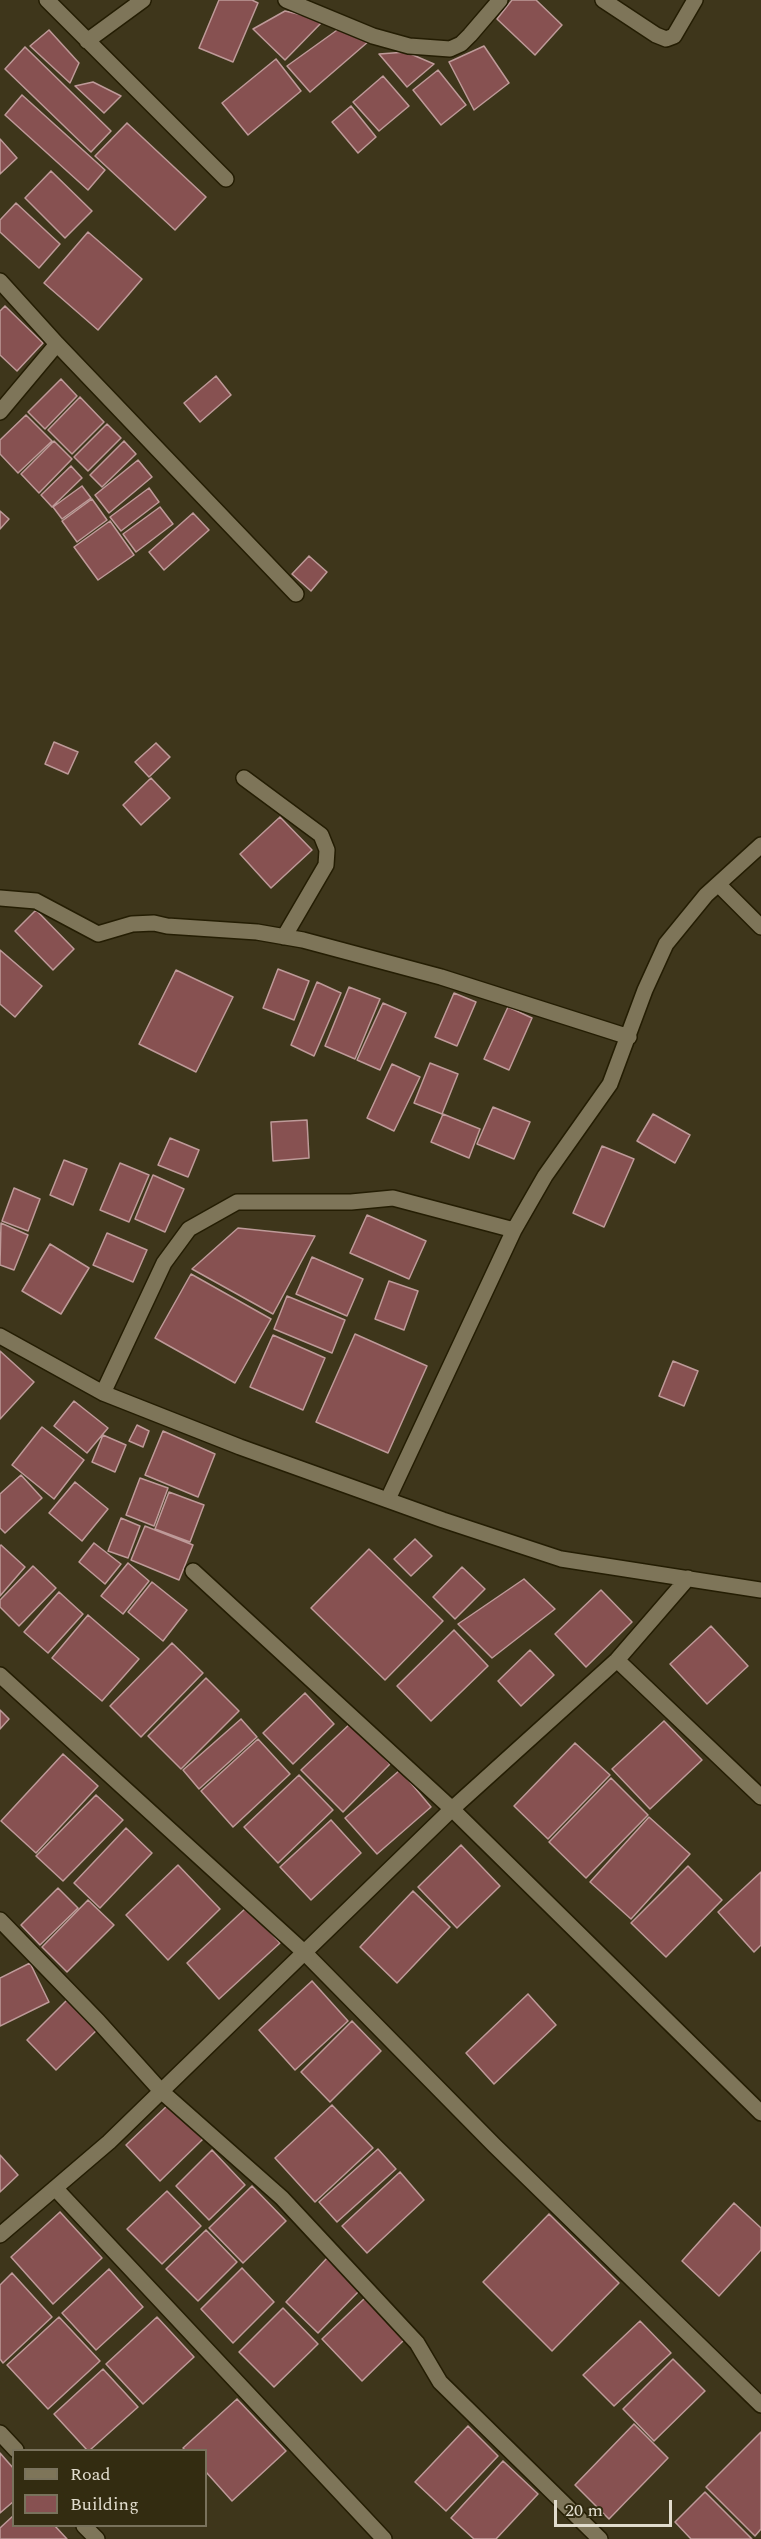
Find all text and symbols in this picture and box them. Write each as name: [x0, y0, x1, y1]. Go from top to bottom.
legend: [12, 2449, 207, 2527]
text: Road: [70, 2461, 111, 2488]
scale bar: [557, 2488, 676, 2526]
text: Building: [70, 2491, 139, 2518]
text: 20 m: [565, 2497, 603, 2524]

